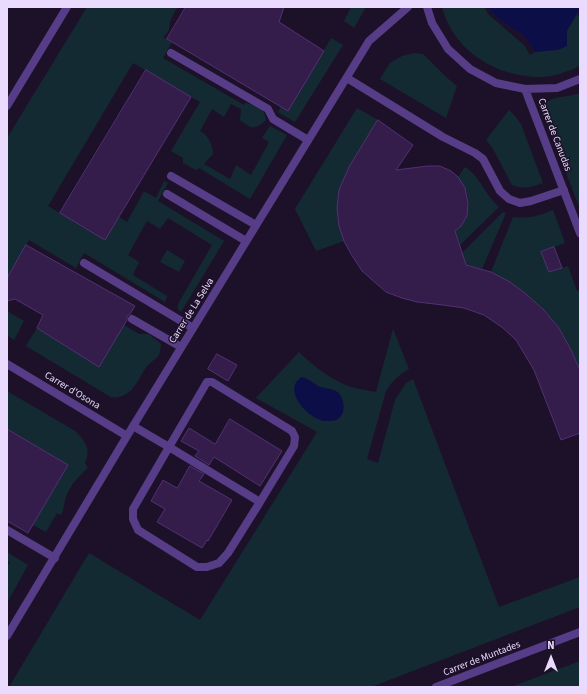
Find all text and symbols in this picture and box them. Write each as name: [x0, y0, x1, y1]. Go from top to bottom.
street label: Carrer de Canudas: [535, 97, 573, 173]
street label: Carrer de La Selva: [167, 276, 217, 346]
street label: Carrer d'Osona: [42, 370, 102, 412]
north arrow: [531, 638, 571, 678]
text: N: [547, 638, 555, 653]
street label: Carrer de Muntades: [442, 639, 522, 679]

